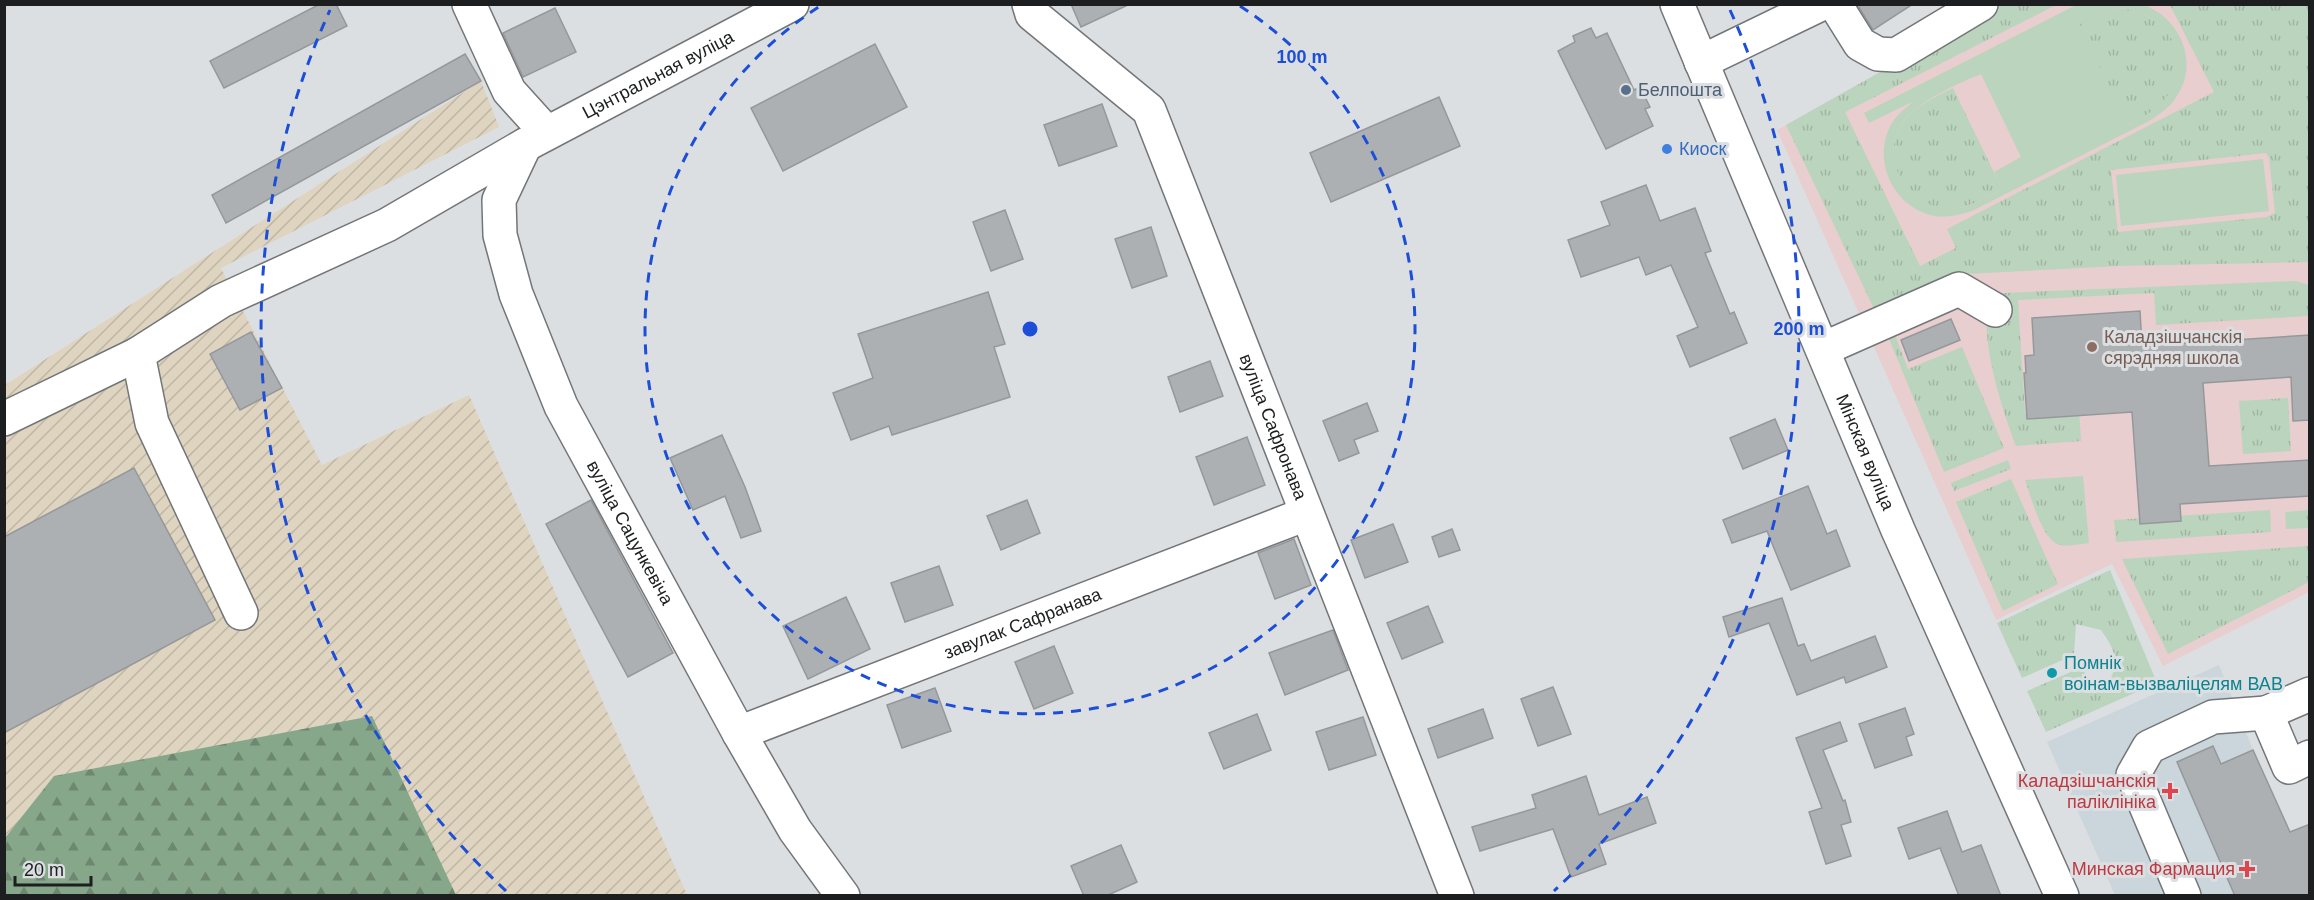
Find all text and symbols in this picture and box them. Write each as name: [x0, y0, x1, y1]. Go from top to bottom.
street label: Цэнтральная вуліца: [579, 26, 738, 123]
text: 100 m: [1276, 47, 1328, 67]
place label: Белпошта: [1638, 80, 1723, 100]
marker: Белпошта: [1619, 83, 1633, 97]
place label: Киоск: [1679, 139, 1727, 159]
marker: Киоск: [1660, 142, 1674, 156]
centre of rings: [1020, 319, 1040, 339]
text: 200 m: [1773, 319, 1825, 339]
place label: Каладзішчанскія сярэдняя школа: [2104, 327, 2242, 368]
marker: Каладзішчанскія сярэдняя школа: [2085, 340, 2099, 354]
street label: вуліца Сафронава: [1236, 351, 1311, 504]
street label: Мінская вуліца: [1832, 391, 1899, 514]
street label: вуліца Сацункевіча: [583, 457, 678, 609]
street label: завулак Сафранава: [941, 584, 1105, 663]
place label: Помнік воінам-вызваліцелям ВАВ: [2064, 653, 2283, 694]
marker: Помнік воінам-вызваліцелям ВАВ: [2045, 666, 2059, 680]
place label: Каладзішчанскія паліклініка: [2018, 771, 2157, 812]
marker: Каладзішчанскія паліклініка: [2161, 782, 2179, 800]
scale bar: [15, 849, 92, 887]
place label: Минская Фармация: [2072, 859, 2235, 879]
text: 20 m: [24, 860, 64, 880]
marker: Минская Фармация: [2240, 862, 2254, 876]

